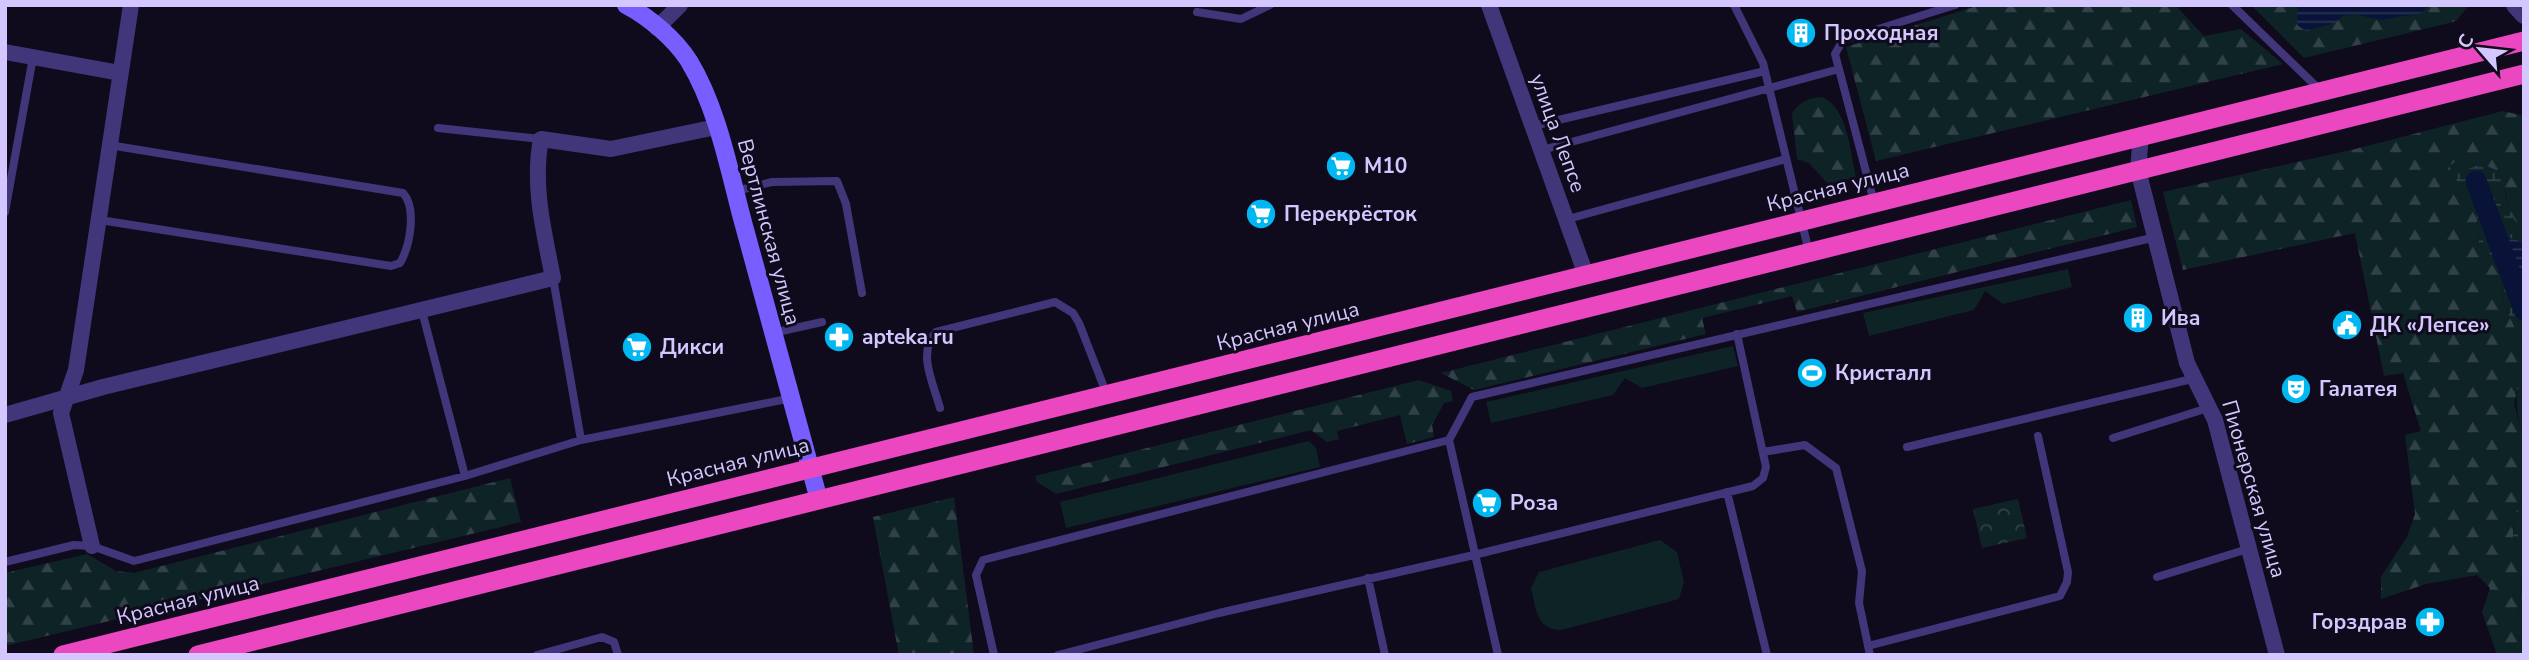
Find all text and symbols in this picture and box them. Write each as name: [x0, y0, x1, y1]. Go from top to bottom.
north arrow: [2445, 14, 2515, 84]
building icon: Проходная: [1784, 16, 1818, 50]
place label: Проходная: [1824, 19, 1938, 47]
text: С: [2451, 30, 2480, 53]
street label: улица Лепсе: [1524, 70, 1592, 196]
street label: Вертлинская улица: [731, 136, 807, 328]
supermarket icon: М10: [1324, 149, 1358, 183]
place label: М10: [1364, 152, 1407, 180]
street label: Красная улица: [1764, 156, 1912, 218]
supermarket icon: Перекрёсток: [1244, 197, 1278, 231]
place label: Перекрёсток: [1284, 200, 1417, 228]
street label: Красная улица: [1214, 295, 1362, 357]
building icon: Ива: [2121, 301, 2155, 335]
place label: Ива: [2161, 304, 2200, 332]
public building icon: ДК «Лепсе»: [2330, 308, 2364, 342]
place label: ДК «Лепсе»: [2370, 311, 2490, 339]
pharmacy icon: apteka.ru: [822, 320, 856, 354]
place label: apteka.ru: [862, 323, 954, 351]
supermarket icon: Дикси: [620, 330, 654, 364]
place label: Дикси: [660, 333, 724, 361]
sports icon: Кристалл: [1795, 356, 1829, 390]
place label: Кристалл: [1835, 359, 1932, 387]
theatre icon: Галатея: [2279, 372, 2313, 406]
place label: Галатея: [2319, 375, 2398, 403]
street label: Пионерская улица: [2215, 397, 2293, 581]
street label: Красная улица: [664, 431, 812, 493]
supermarket icon: Роза: [1470, 486, 1504, 520]
place label: Роза: [1510, 489, 1558, 517]
street label: Красная улица: [114, 569, 262, 631]
pharmacy icon: Горздрав: [2413, 605, 2447, 639]
place label: Горздрав: [2312, 608, 2407, 636]

